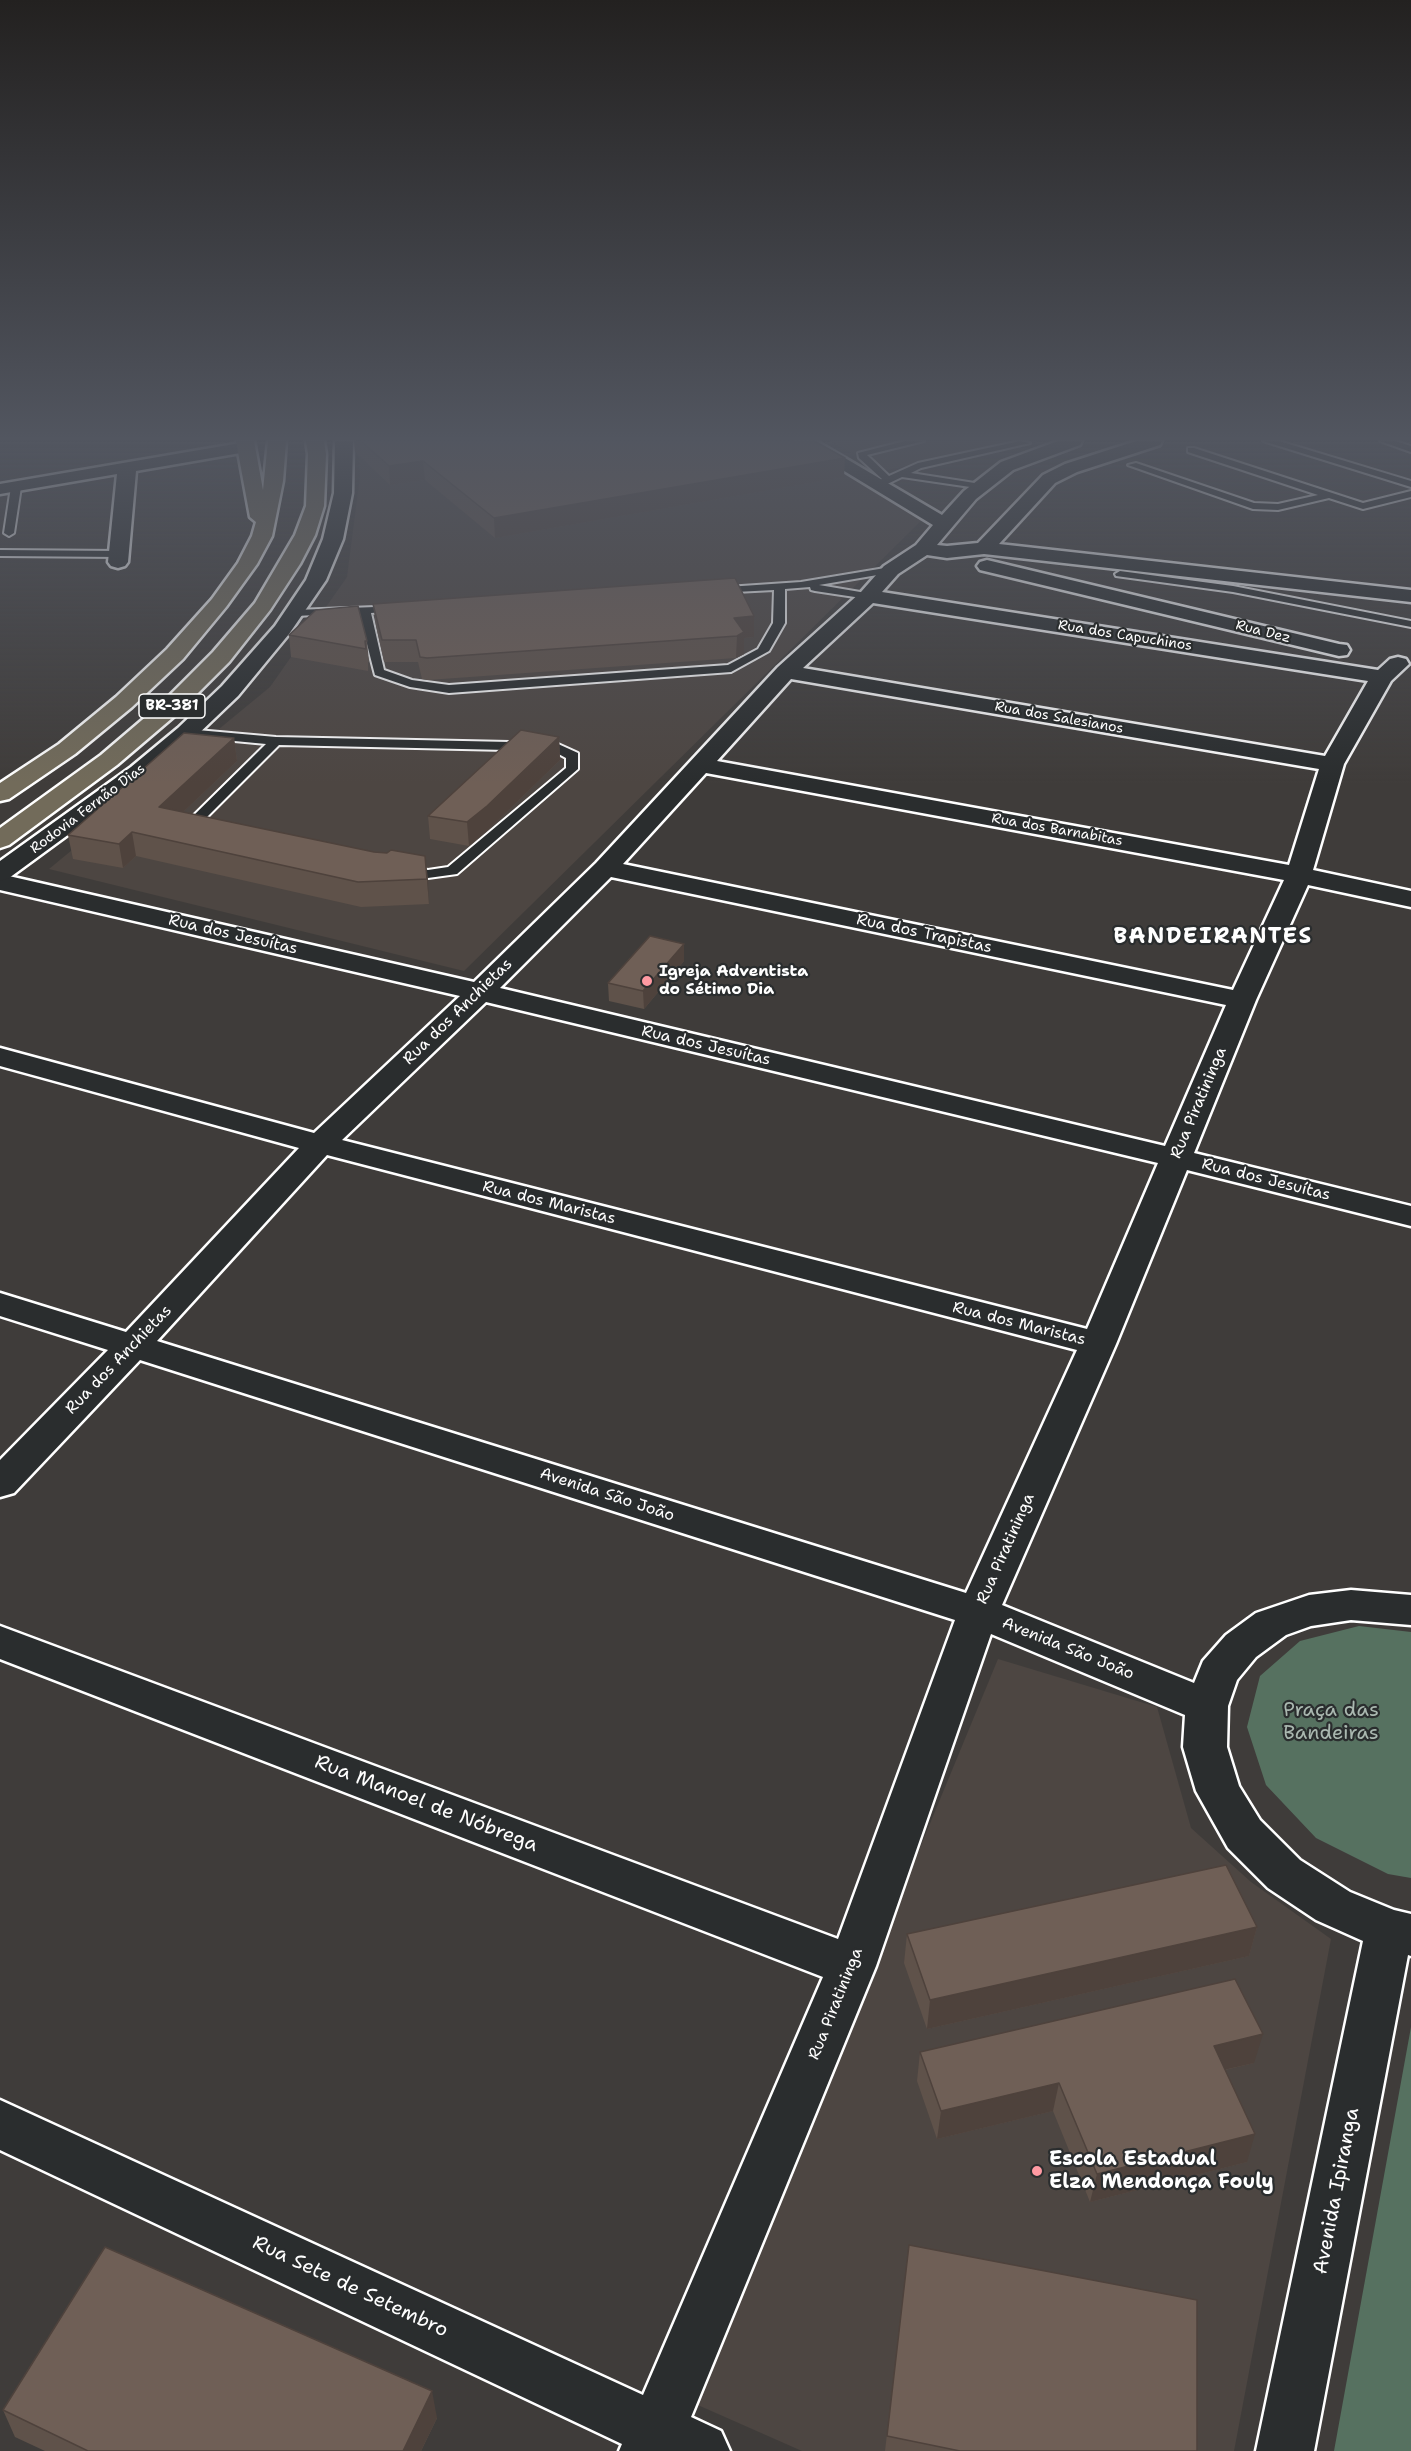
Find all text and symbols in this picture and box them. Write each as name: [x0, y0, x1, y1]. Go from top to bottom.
street label: Rua dos Capuchinos: [1057, 617, 1193, 655]
street label: Rua Dez: [1234, 617, 1292, 647]
road number: BR-381: [139, 694, 205, 718]
street label: Rua dos Salesianos: [993, 698, 1125, 738]
street label: Rodovia Fernão Dias: [27, 760, 149, 858]
street label: Rua dos Barnabitas: [990, 810, 1124, 850]
street label: Rua dos Trapistas: [855, 910, 993, 958]
street label: Rua dos Jesuítas: [167, 911, 299, 959]
district label: BANDEIRANTES: [1114, 924, 1312, 950]
street label: Rua dos Anchietas: [399, 955, 517, 1069]
place label: Igreja Adventista do Sétimo Dia: [659, 962, 808, 1000]
marker: Igreja Adventista do Sétimo Dia: [640, 974, 654, 988]
street label: Rua dos Jesuítas: [640, 1022, 772, 1070]
street label: Rua Piratininga: [1167, 1044, 1231, 1162]
street label: Rua dos Jesuítas: [1200, 1155, 1332, 1205]
street label: Rua dos Maristas: [481, 1177, 617, 1229]
street label: Rua dos Maristas: [951, 1298, 1087, 1350]
street label: Rua dos Anchietas: [62, 1301, 176, 1419]
street label: Avenida São João: [537, 1464, 677, 1526]
street label: Rua Piratininga: [973, 1491, 1039, 1607]
street label: Avenida São João: [999, 1614, 1137, 1684]
park label: Praça das Bandeiras: [1283, 1699, 1379, 1746]
street label: Rua Manoel de Nóbrega: [311, 1750, 541, 1858]
street label: Rua Piratininga: [805, 1945, 867, 2063]
street label: Avenida Ipiranga: [1309, 2106, 1365, 2276]
place label: Escola Estadual Elza Mendonça Fouly: [1049, 2148, 1274, 2195]
marker: Escola Estadual Elza Mendonça Fouly: [1030, 2164, 1044, 2178]
street label: Rua Sete de Setembro: [248, 2231, 452, 2343]

